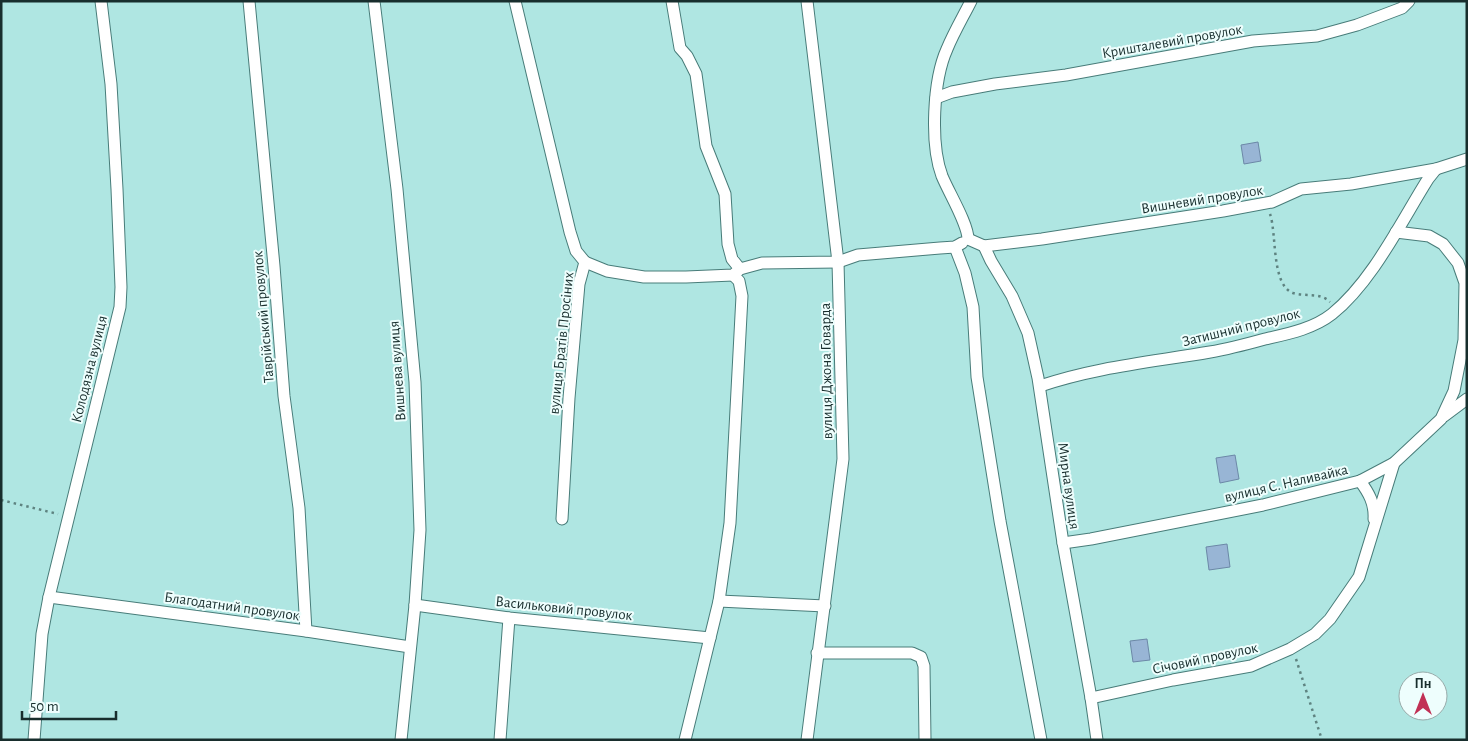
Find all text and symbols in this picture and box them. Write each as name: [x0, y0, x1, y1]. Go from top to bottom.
street label: Кришталевий провулок: [1101, 22, 1243, 61]
street label: Вишневий провулок: [1140, 182, 1264, 217]
street label: Таврійський провулок: [250, 250, 277, 384]
street label: вулиця Братів Просіних: [547, 271, 576, 415]
street label: вулиця Джона Говарда: [818, 302, 835, 439]
street label: Затишний провулок: [1181, 306, 1302, 349]
street label: Колодязна вулиця: [69, 314, 110, 424]
street label: Вишнева вулиця: [387, 320, 408, 422]
street label: Мирна вулиця: [1055, 442, 1082, 530]
street label: вулиця С. Наливайка: [1223, 462, 1349, 505]
street label: Благодатний провулок: [163, 590, 301, 623]
street label: Васильковий провулок: [495, 594, 633, 623]
street label: Січовий провулок: [1151, 640, 1259, 677]
north arrow: [1398, 671, 1448, 721]
text: Пн: [1414, 677, 1432, 691]
scale bar: [22, 688, 116, 720]
text: 50 m: [30, 699, 59, 714]

